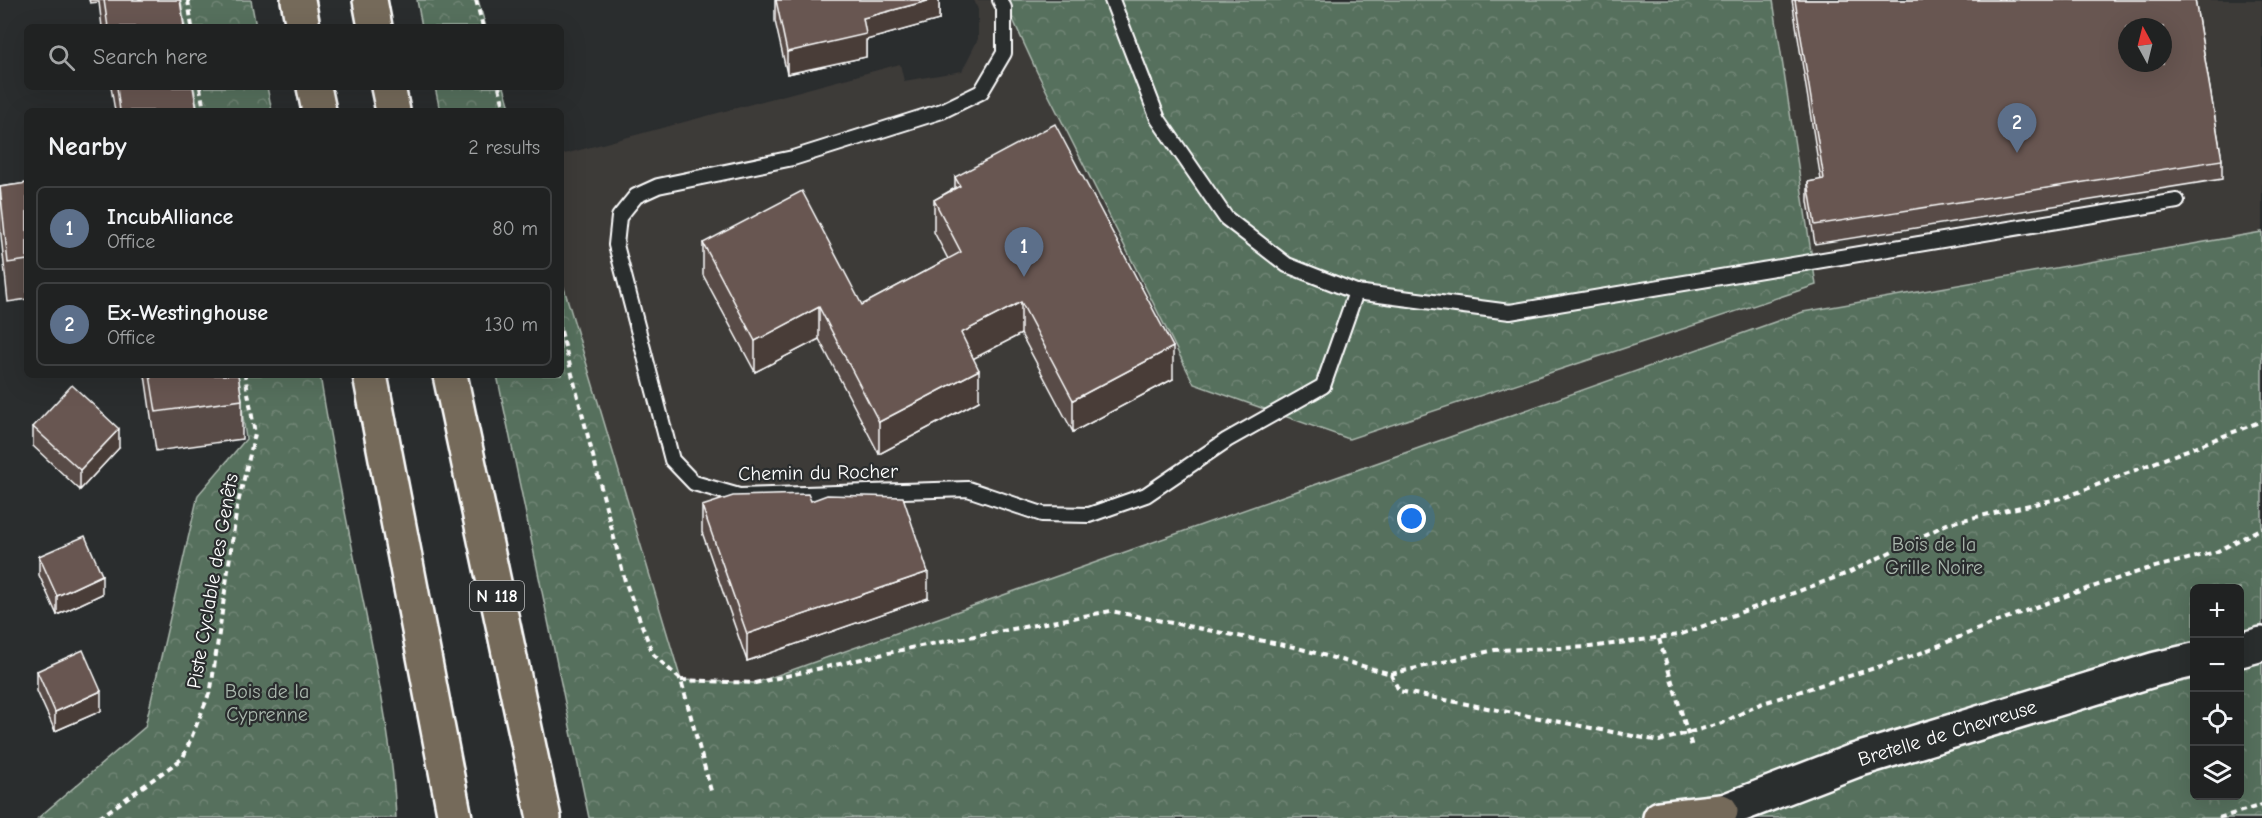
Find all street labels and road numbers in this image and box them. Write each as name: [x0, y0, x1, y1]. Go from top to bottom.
street label: Chemin du Rocher: [738, 460, 898, 485]
street label: Piste Cyclable des Genêts: [182, 472, 243, 690]
road number: N 118: [470, 581, 524, 611]
street label: Bretelle de Chevreuse: [1855, 695, 2039, 771]

